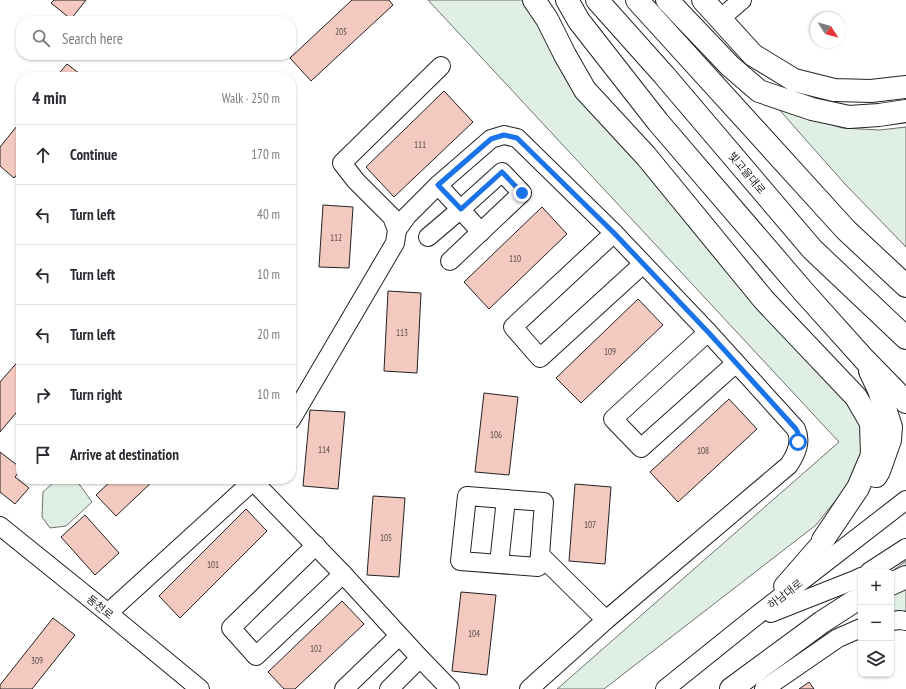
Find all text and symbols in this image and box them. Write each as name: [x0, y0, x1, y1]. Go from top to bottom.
north arrow: [810, 12, 846, 48]
search box: [16, 16, 296, 60]
house number: 205: [335, 26, 347, 37]
icon: search: [30, 27, 52, 49]
text: Search here: [62, 29, 123, 48]
text: 4 min: [32, 87, 66, 109]
text: Walk · 250 m: [222, 90, 280, 107]
house number: 111: [414, 139, 426, 150]
icon: ahead: [32, 144, 54, 166]
text: Continue: [70, 145, 117, 164]
text: 170 m: [251, 146, 280, 163]
street label: 빛고을대로: [725, 149, 769, 197]
route end: [513, 184, 531, 202]
icon: left: [32, 204, 54, 226]
text: Turn left: [70, 205, 115, 224]
text: 40 m: [257, 206, 280, 223]
house number: 112: [330, 232, 342, 243]
house number: 110: [509, 253, 521, 264]
icon: left: [32, 264, 54, 286]
text: Turn left: [70, 265, 115, 284]
text: 10 m: [257, 266, 280, 283]
icon: left: [32, 324, 54, 346]
text: Turn left: [70, 325, 115, 344]
text: 20 m: [257, 326, 280, 343]
house number: 113: [396, 327, 408, 338]
house number: 109: [604, 346, 616, 357]
icon: right: [32, 384, 54, 406]
text: Turn right: [70, 385, 122, 404]
text: 10 m: [257, 386, 280, 403]
house number: 106: [490, 429, 502, 440]
route start: [789, 433, 807, 451]
icon: arrive: [32, 444, 54, 466]
house number: 114: [318, 444, 330, 455]
text: Arrive at destination: [70, 445, 179, 464]
house number: 108: [697, 445, 709, 456]
house number: 107: [584, 519, 596, 530]
house number: 105: [380, 532, 392, 543]
house number: 101: [207, 559, 219, 570]
map controls: [858, 569, 894, 677]
button: +: [858, 569, 894, 605]
street label: 하남대로: [765, 576, 805, 612]
street label: 동천로: [84, 592, 116, 622]
button: −: [858, 605, 894, 641]
house number: 104: [468, 628, 480, 639]
button: layers: [858, 641, 894, 677]
house number: 102: [310, 643, 322, 654]
house number: 309: [31, 655, 43, 666]

